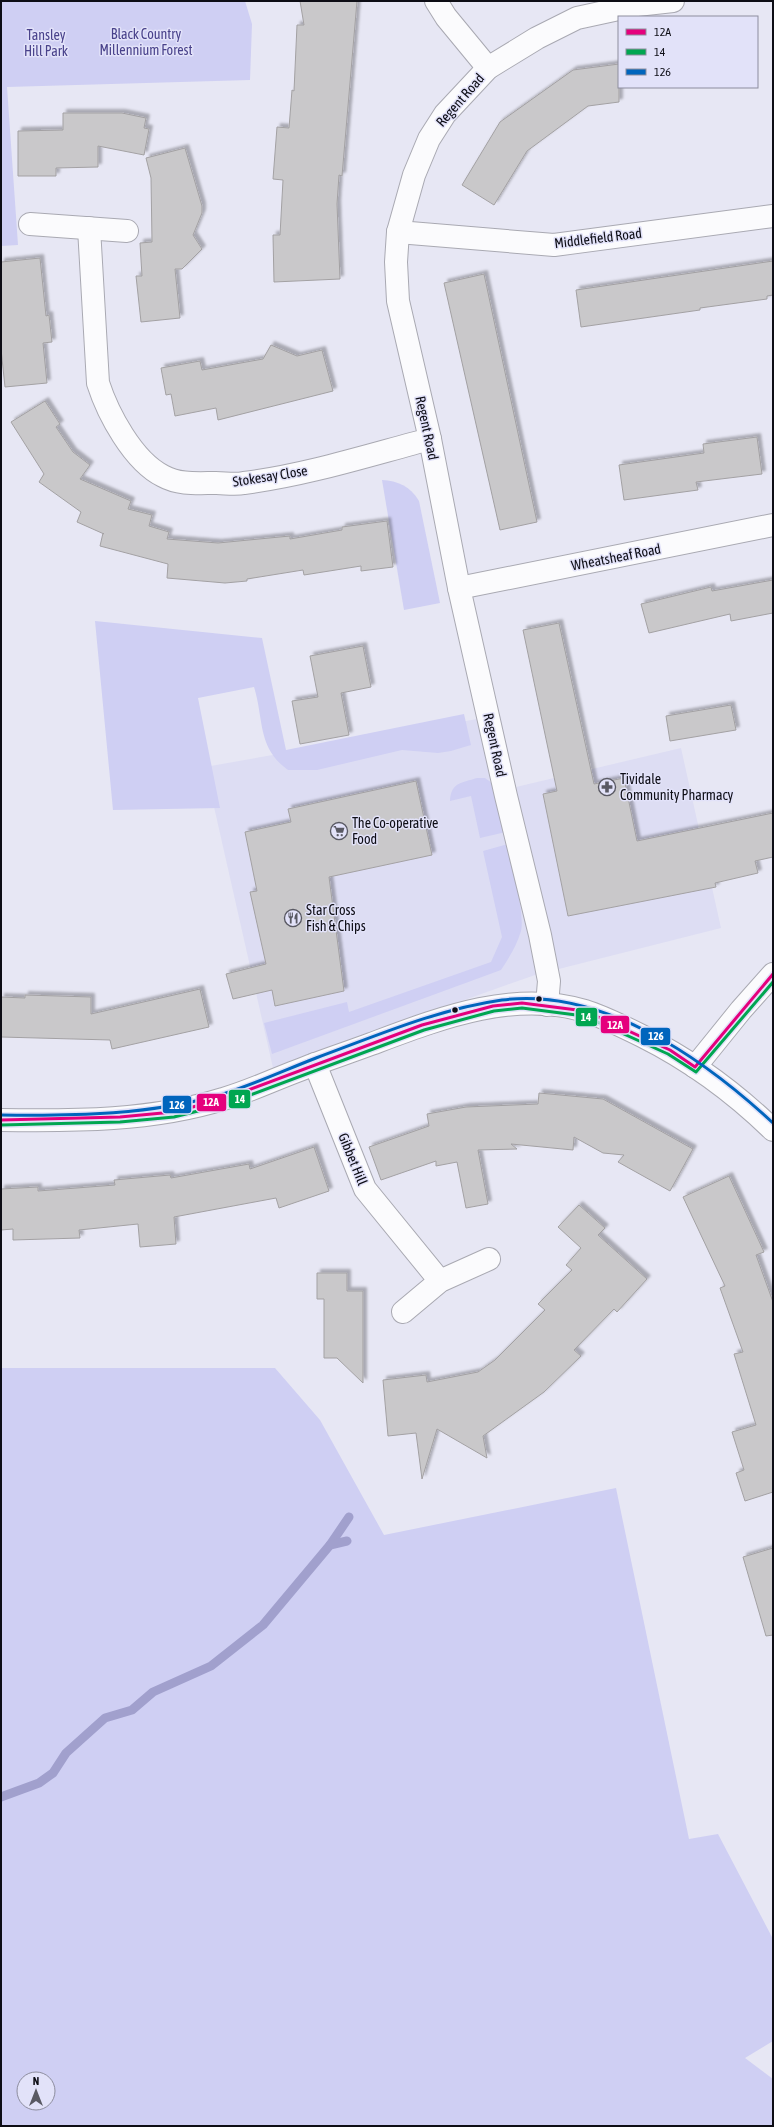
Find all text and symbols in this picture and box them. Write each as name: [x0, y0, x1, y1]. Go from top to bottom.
legend: [618, 16, 758, 88]
text: 12A: [654, 25, 671, 39]
park label: Black Country Millennium Forest: [99, 26, 193, 58]
park label: Tansley Hill Park: [24, 27, 68, 59]
text: 14: [654, 45, 666, 59]
text: 126: [654, 65, 671, 79]
street label: Regent Road: [433, 70, 487, 130]
street label: Middlefield Road: [553, 225, 643, 251]
street label: Regent Road: [412, 395, 442, 461]
street label: Stokesay Close: [231, 462, 309, 490]
street label: Wheatsheaf Road: [570, 540, 662, 574]
street label: Regent Road: [480, 712, 510, 778]
place label: Tividale Community Pharmacy: [620, 771, 734, 803]
pharmacy icon: Tividale Community Pharmacy: [597, 777, 617, 797]
place label: The Co-operative Food: [352, 815, 438, 847]
supermarket icon: The Co-operative Food: [329, 821, 349, 841]
place label: Star Cross Fish & Chips: [306, 902, 366, 934]
restaurant icon: Star Cross Fish & Chips: [283, 908, 303, 928]
unlabelled marker: [534, 994, 544, 1004]
unlabelled marker: [450, 1005, 460, 1015]
line badge: 14: [575, 1007, 598, 1027]
text: 14: [581, 1011, 591, 1023]
line badge: 12A: [600, 1015, 630, 1034]
text: 12A: [607, 1019, 623, 1031]
line badge: 126: [640, 1027, 671, 1046]
text: 126: [648, 1030, 664, 1042]
line badge: 14: [228, 1089, 251, 1109]
line badge: 12A: [196, 1093, 227, 1112]
text: 14: [235, 1093, 245, 1105]
line badge: 126: [162, 1095, 192, 1114]
text: 12A: [203, 1096, 219, 1108]
text: 126: [169, 1099, 185, 1111]
street label: Gibbet Hill: [335, 1131, 371, 1188]
north arrow: [16, 2071, 56, 2111]
text: N: [33, 2075, 39, 2087]

